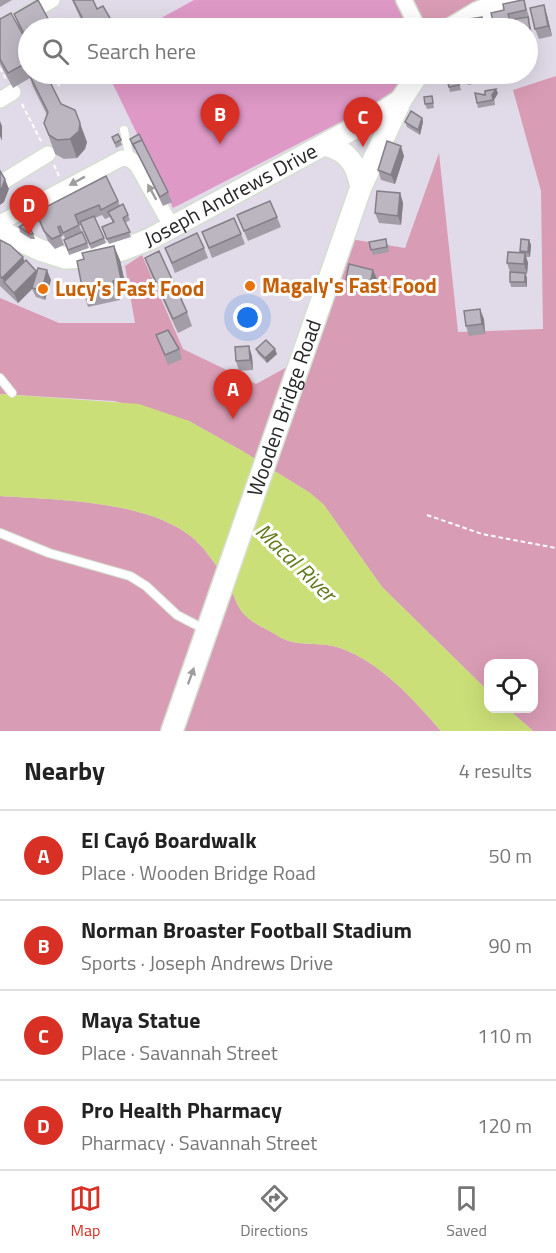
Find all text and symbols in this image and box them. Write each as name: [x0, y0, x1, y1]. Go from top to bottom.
search box: [18, 18, 538, 84]
text: Search here: [87, 34, 196, 68]
icon: search: [39, 35, 72, 68]
pin: B: [200, 94, 240, 144]
pin: C: [344, 98, 382, 147]
street label: Joseph Andrews Drive: [139, 134, 323, 255]
one-way arrow: [68, 176, 85, 186]
one-way arrow: [147, 183, 157, 200]
pin: D: [9, 186, 48, 235]
place label: Magaly's Fast Food: [262, 269, 437, 301]
place label: Lucy's Fast Food: [55, 272, 204, 304]
marker: Magaly's Fast Food: [243, 279, 257, 293]
marker: Lucy's Fast Food: [36, 282, 50, 296]
your location: [233, 303, 262, 332]
street label: Wooden Bridge Road: [238, 315, 329, 500]
pin: A: [214, 370, 252, 419]
water label: Macal River: [248, 515, 346, 611]
map controls: [484, 659, 538, 713]
button: locate: [484, 659, 538, 713]
one-way arrow: [187, 667, 197, 685]
text: Nearby: [24, 751, 105, 790]
text: 4 results: [459, 755, 532, 786]
text: El Cayó Boardwalk: [81, 823, 256, 857]
text: A: [37, 840, 50, 871]
text: 50 m: [488, 840, 532, 871]
text: Place · Wooden Bridge Road: [81, 857, 316, 888]
text: Norman Broaster Football Stadium: [81, 913, 412, 947]
text: B: [37, 930, 50, 961]
text: 90 m: [488, 930, 532, 961]
text: Sports · Joseph Andrews Drive: [81, 947, 333, 978]
text: Maya Statue: [81, 1003, 200, 1037]
text: C: [38, 1020, 49, 1051]
text: 110 m: [477, 1020, 532, 1051]
text: Place · Savannah Street: [81, 1037, 278, 1068]
text: Pro Health Pharmacy: [81, 1093, 282, 1127]
text: D: [37, 1110, 50, 1141]
text: 120 m: [477, 1110, 532, 1141]
text: Pharmacy · Savannah Street: [81, 1127, 317, 1158]
tab: Map: [69, 1182, 102, 1242]
tab: Directions: [240, 1182, 308, 1242]
tab: Saved: [446, 1182, 487, 1242]

